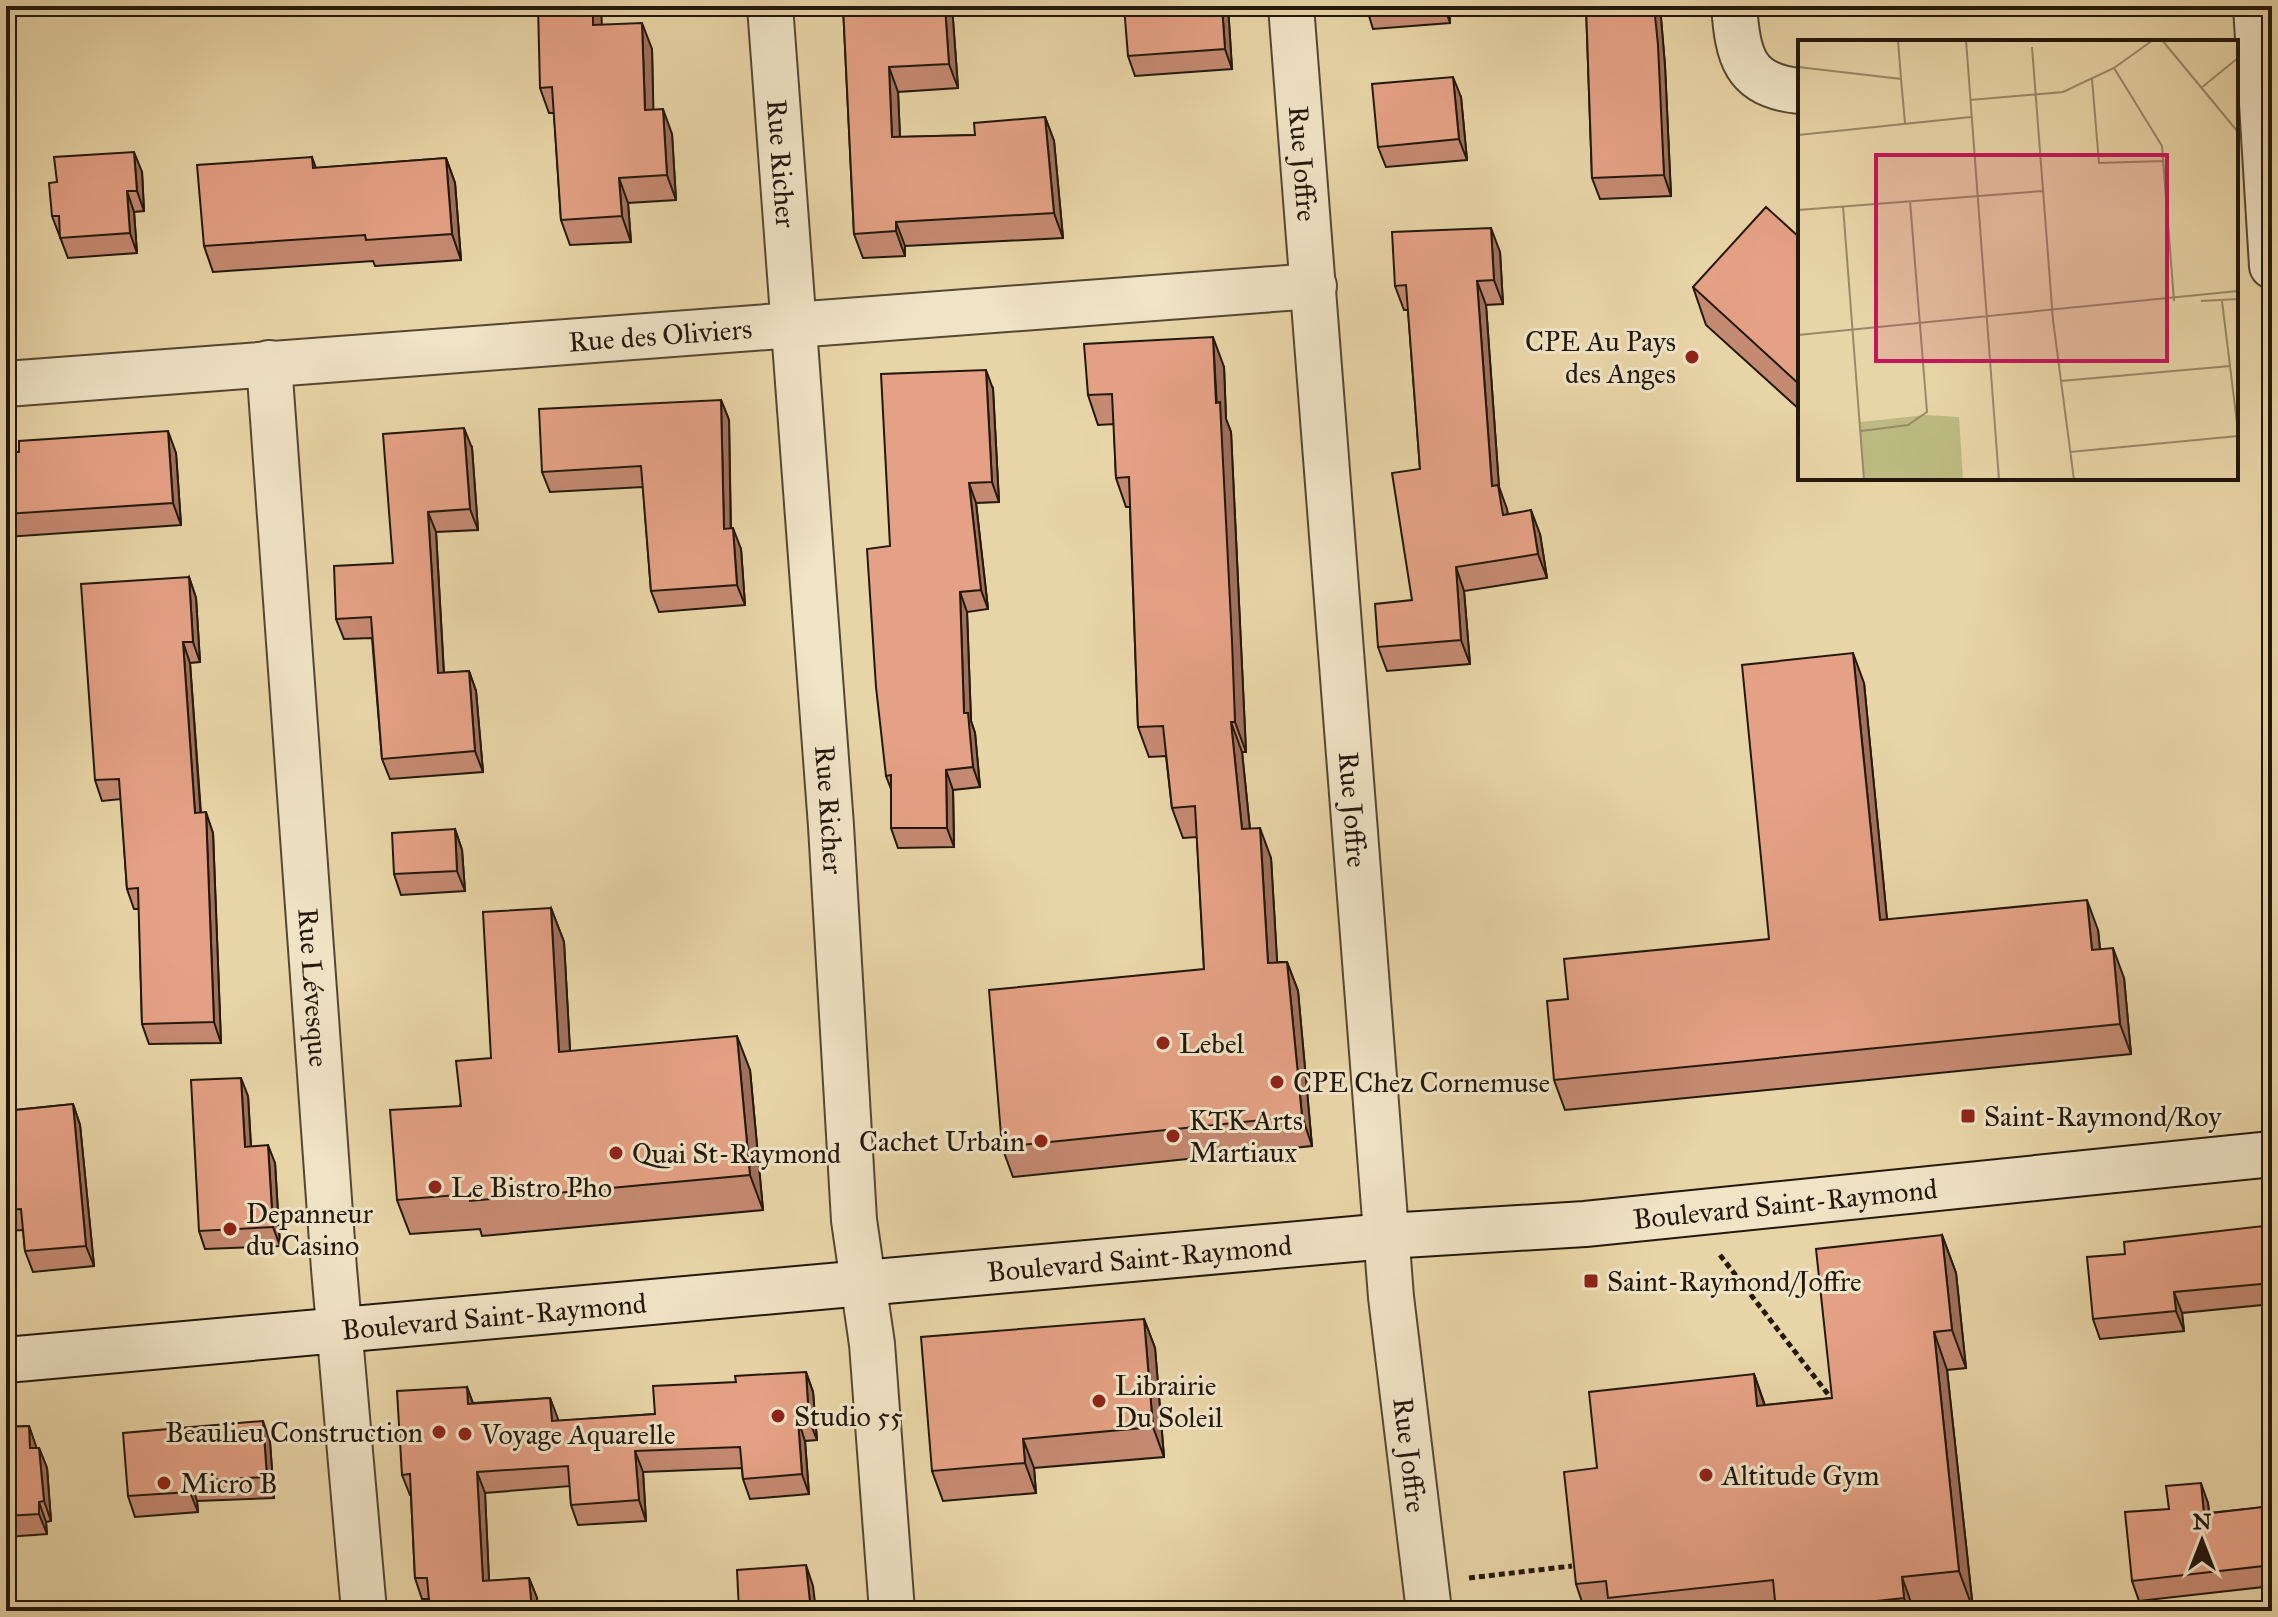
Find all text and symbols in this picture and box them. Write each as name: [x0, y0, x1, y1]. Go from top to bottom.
inset map: [1798, 40, 2238, 480]
street label: Rue Richer: [759, 98, 803, 230]
street label: Rue Joffre: [1281, 104, 1325, 223]
street label: Rue des Oliviers: [567, 311, 753, 360]
place label: CPE Au Pays des Anges: [1525, 324, 1676, 391]
marker: CPE Au Pays des Anges: [1683, 348, 1701, 366]
street label: Rue Richer: [807, 744, 851, 876]
street label: Rue Joffre: [1331, 751, 1375, 869]
street label: Rue Lévesque: [290, 907, 336, 1068]
place label: Lebel: [1179, 1026, 1245, 1061]
marker: Lebel: [1154, 1034, 1172, 1052]
place label: CPE Chez Cornemuse: [1293, 1065, 1550, 1100]
marker: CPE Chez Cornemuse: [1268, 1073, 1286, 1091]
place label: Saint-Raymond/Roy: [1984, 1099, 2222, 1134]
place label: KTK Arts Martiaux: [1189, 1103, 1303, 1170]
marker: Saint-Raymond/Roy: [1959, 1107, 1977, 1125]
place label: Cachet Urbain: [859, 1124, 1025, 1159]
marker: KTK Arts Martiaux: [1164, 1127, 1182, 1145]
marker: Cachet Urbain: [1032, 1132, 1050, 1150]
place label: Quai St-Raymond: [632, 1136, 841, 1171]
marker: Quai St-Raymond: [607, 1144, 625, 1162]
place label: Le Bistro Pho: [451, 1170, 612, 1205]
street label: Boulevard Saint-Raymond: [1631, 1171, 1939, 1237]
marker: Le Bistro Pho: [426, 1178, 444, 1196]
place label: Depanneur du Casino: [246, 1196, 373, 1263]
marker: Depanneur du Casino: [221, 1220, 239, 1238]
street label: Boulevard Saint-Raymond: [986, 1228, 1293, 1290]
place label: Saint-Raymond/Joffre: [1607, 1264, 1862, 1299]
marker: Saint-Raymond/Joffre: [1582, 1272, 1600, 1290]
street label: Boulevard Saint-Raymond: [340, 1286, 648, 1348]
place label: Librairie Du Soleil: [1115, 1368, 1223, 1435]
marker: Librairie Du Soleil: [1090, 1392, 1108, 1410]
street label: Rue Joffre: [1385, 1395, 1434, 1515]
place label: Studio 55: [794, 1399, 903, 1434]
marker: Studio 55: [769, 1407, 787, 1425]
place label: Beaulieu Construction: [165, 1415, 423, 1450]
place label: Voyage Aquarelle: [480, 1417, 676, 1452]
marker: Beaulieu Construction: [430, 1423, 448, 1441]
marker: Voyage Aquarelle: [456, 1425, 474, 1443]
place label: Altitude Gym: [1721, 1458, 1880, 1493]
place label: Micro B: [180, 1466, 277, 1501]
marker: Altitude Gym: [1697, 1466, 1715, 1484]
marker: Micro B: [155, 1474, 173, 1492]
north arrow: [2162, 1501, 2242, 1581]
text: N: [2193, 1508, 2212, 1535]

